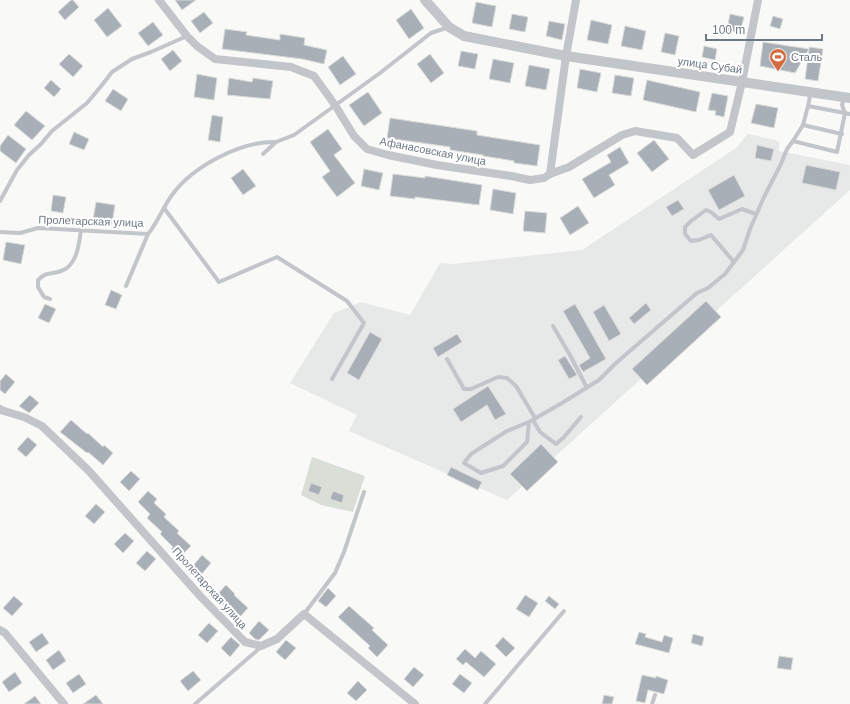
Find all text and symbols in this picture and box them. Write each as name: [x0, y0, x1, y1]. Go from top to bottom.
scale bar: [706, 16, 822, 42]
text: 100 m: [712, 23, 745, 37]
sports icon: Сталь: [768, 47, 788, 72]
place label: Сталь: [791, 51, 822, 63]
street label: улица Субай: [677, 55, 743, 75]
street label: Афанасовская улица: [379, 135, 488, 167]
street label: Пролетарская улица: [38, 213, 145, 229]
street label: Пролетарская улица: [170, 545, 250, 632]

